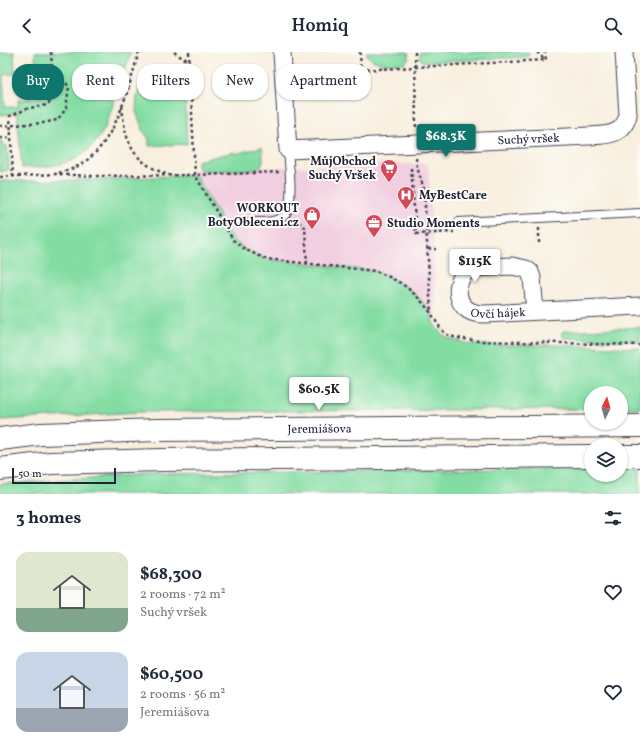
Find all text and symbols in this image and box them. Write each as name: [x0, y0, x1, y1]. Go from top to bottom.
text: Homiq: [292, 14, 348, 39]
icon: back: [16, 15, 38, 37]
icon: search: [602, 15, 624, 37]
chip: Buy: [12, 64, 64, 100]
chip: Rent: [72, 64, 129, 100]
chip: Filters: [137, 64, 204, 100]
chip: New: [212, 64, 268, 100]
chip: Apartment: [276, 64, 371, 100]
pin: $68.3K: [413, 124, 479, 158]
text: $68.3K: [426, 128, 466, 146]
street label: Suchý vršek: [497, 130, 560, 149]
place label: MůjObchod Suchý Vršek: [309, 154, 377, 184]
supermarket icon: MůjObchod Suchý Vršek: [379, 158, 399, 183]
hospital icon: MyBestCare: [396, 185, 416, 210]
place label: MyBestCare: [419, 188, 487, 204]
place label: WORKOUT BotyObleceni.cz: [208, 201, 299, 231]
shop icon: WORKOUT BotyObleceni.cz: [302, 205, 322, 230]
office icon: Studio Moments: [364, 213, 384, 238]
place label: Studio Moments: [387, 216, 480, 232]
pin: $115K: [447, 249, 503, 283]
text: $115K: [458, 253, 492, 271]
street label: Ovčí hájek: [468, 305, 527, 323]
pin: $60.5K: [286, 377, 352, 411]
text: $60.5K: [298, 381, 340, 399]
north arrow: [584, 386, 628, 430]
map controls: [584, 386, 628, 482]
street label: Jeremiášova: [287, 421, 352, 438]
button: layers: [584, 438, 628, 482]
scale bar: [12, 466, 116, 485]
text: 50 m: [18, 467, 42, 482]
text: 3 homes: [16, 507, 81, 530]
icon: filters: [602, 507, 624, 529]
text: $68,300: [140, 563, 202, 586]
icon: home: [48, 568, 96, 616]
icon: heart: [602, 581, 624, 603]
text: 2 rooms · 72 m²: [140, 586, 226, 604]
text: Suchý vršek: [140, 604, 207, 622]
text: $60,500: [140, 663, 203, 686]
icon: home: [48, 668, 96, 716]
icon: heart: [602, 681, 624, 703]
text: 2 rooms · 56 m²: [140, 686, 225, 704]
text: Jeremiášova: [140, 704, 210, 722]

